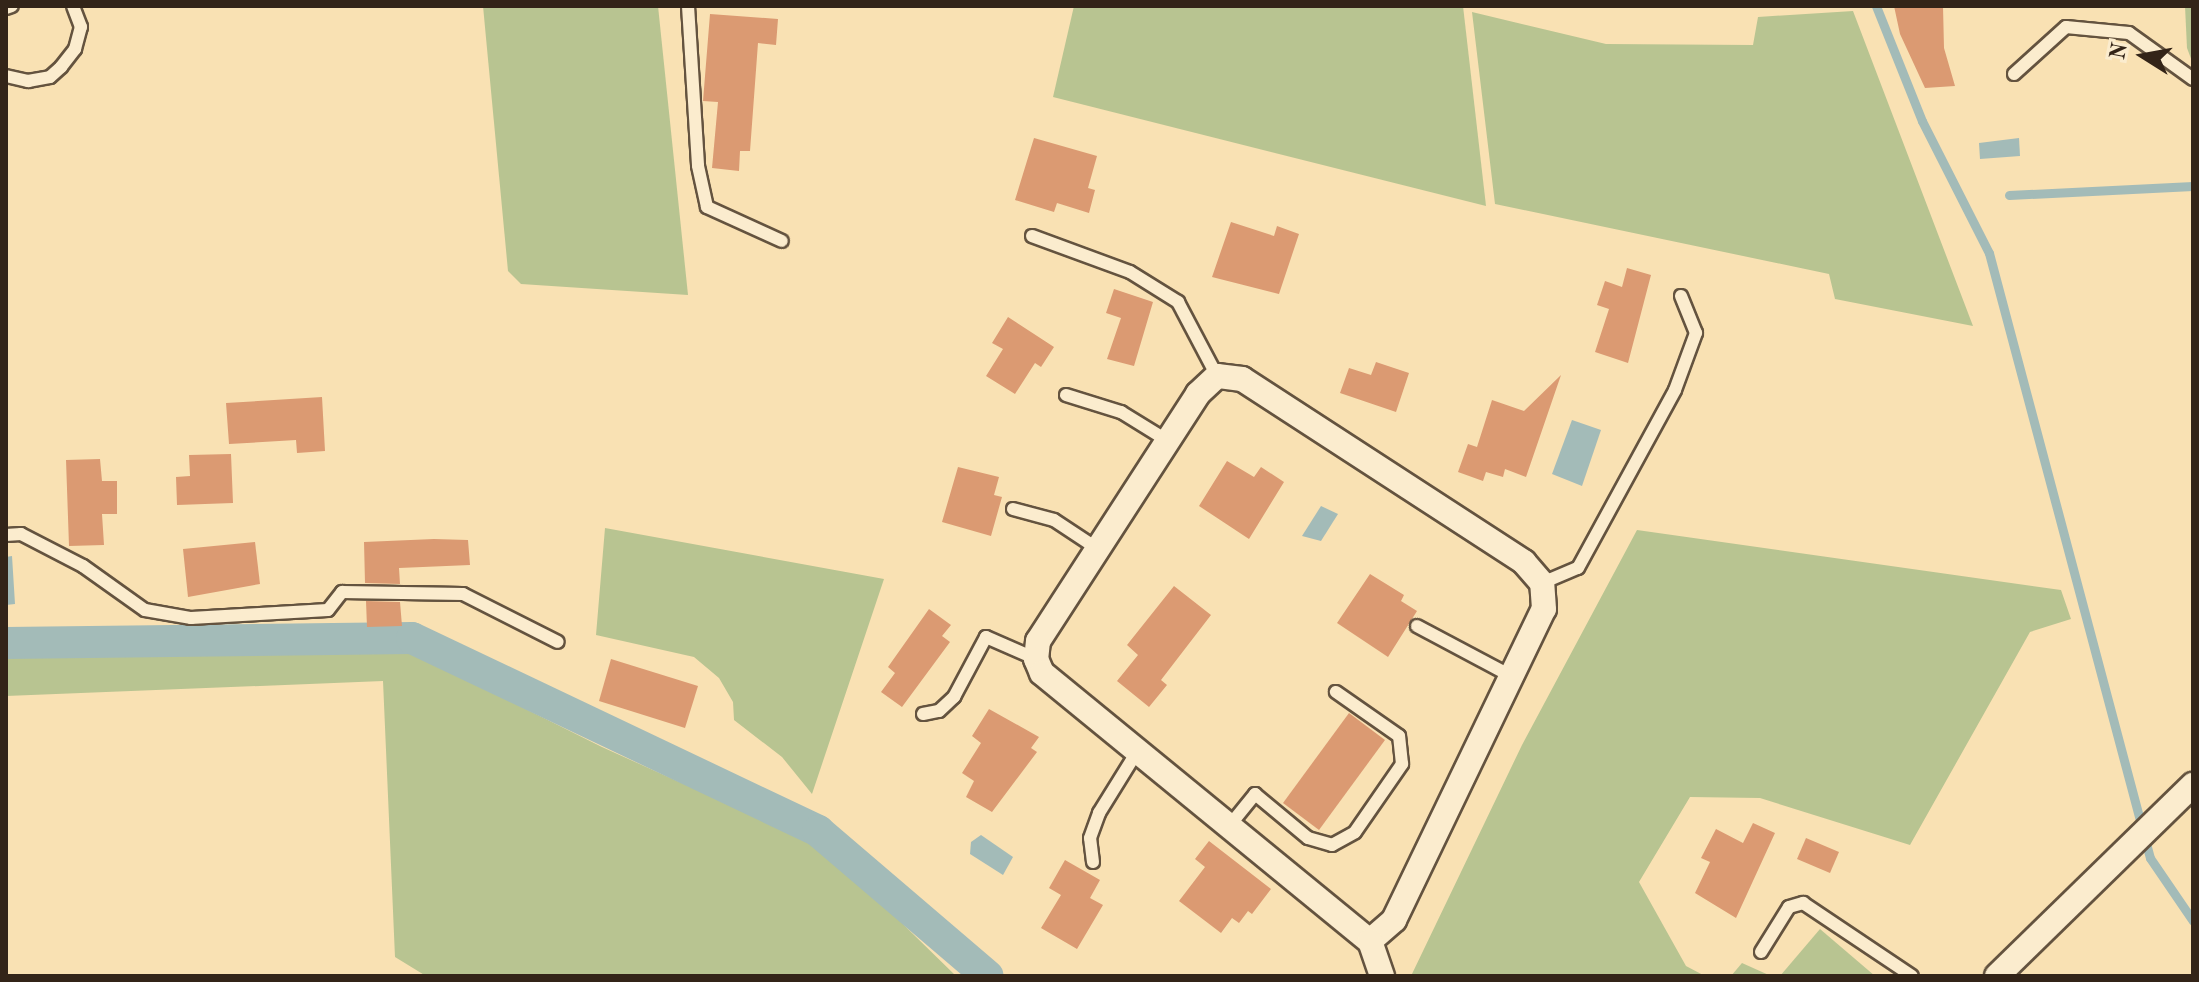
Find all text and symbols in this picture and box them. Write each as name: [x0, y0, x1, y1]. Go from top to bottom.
north arrow: [2103, 16, 2183, 96]
text: N: [2107, 41, 2132, 62]

